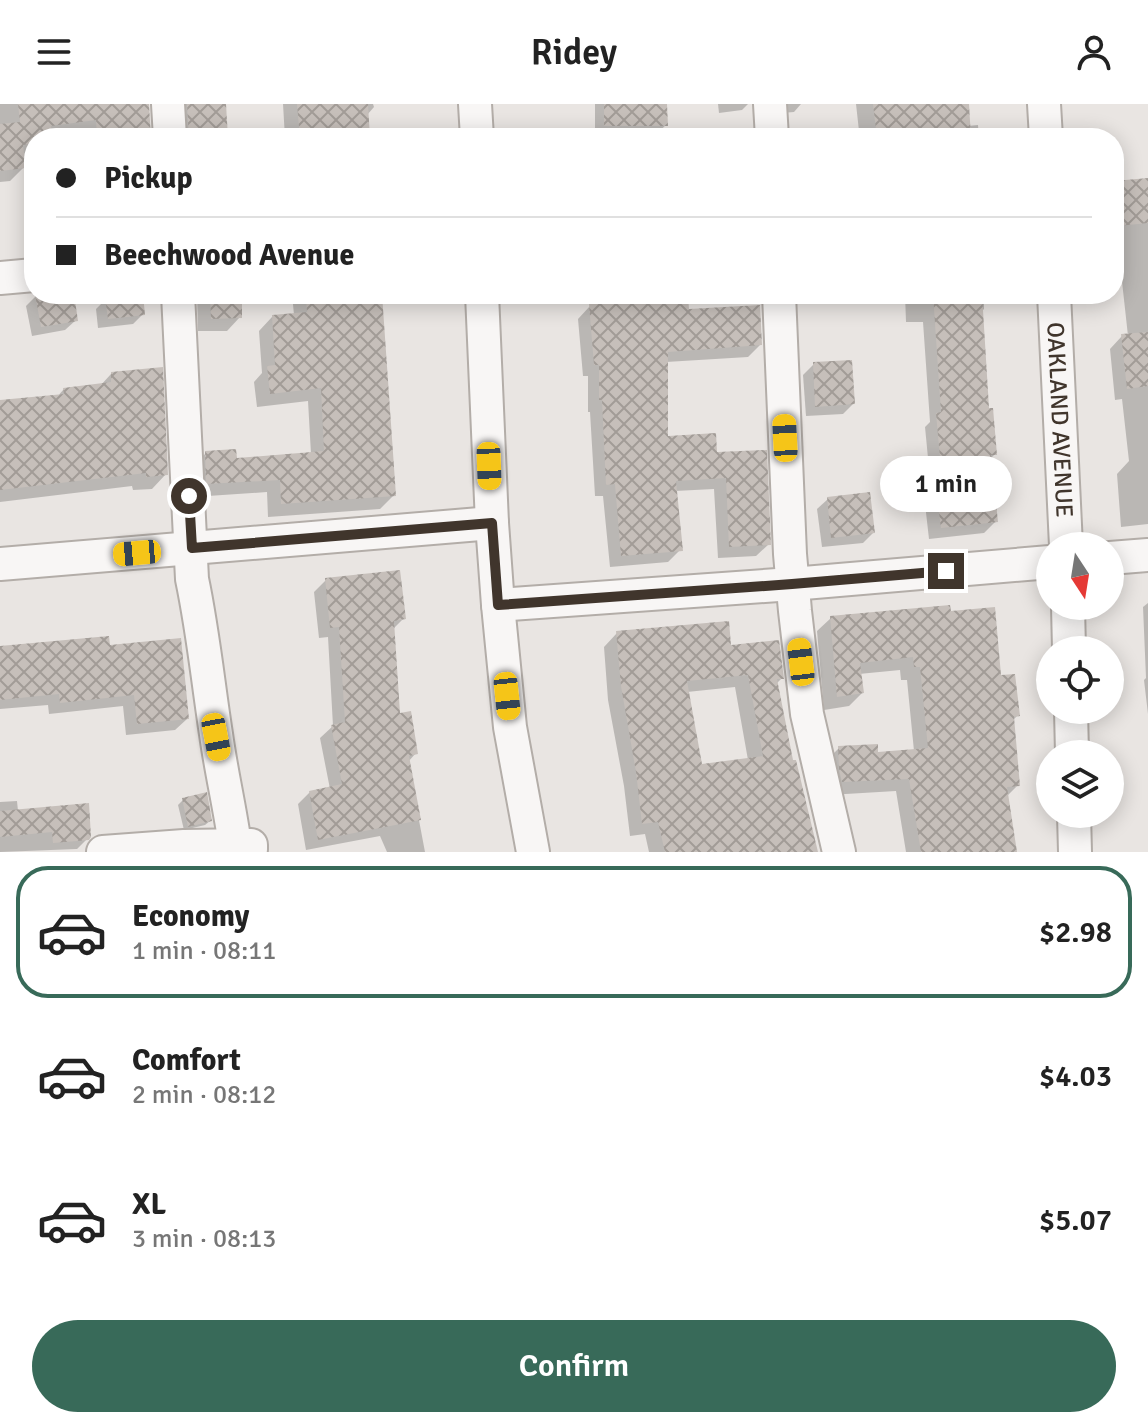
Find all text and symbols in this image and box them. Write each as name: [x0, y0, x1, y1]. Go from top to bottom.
icon: menu: [32, 30, 76, 74]
text: Ridey: [531, 30, 617, 75]
icon: person: [1072, 30, 1116, 74]
text: Pickup: [104, 160, 193, 197]
text: Beechwood Avenue: [104, 237, 354, 274]
street label: OAKLAND AVENUE: [1040, 322, 1080, 518]
car: [772, 413, 798, 463]
car: [476, 442, 502, 490]
callout: 1 min: [880, 455, 1012, 511]
text: 1 min: [915, 468, 977, 500]
route start: [171, 478, 207, 514]
north arrow: [1036, 532, 1124, 620]
map controls: [1036, 532, 1124, 828]
car: [112, 539, 162, 567]
route end: [928, 553, 964, 589]
button: locate: [1036, 636, 1124, 724]
car: [786, 637, 816, 687]
car: [493, 671, 521, 721]
car: [200, 711, 232, 763]
button: layers: [1036, 740, 1124, 828]
icon: car: [36, 896, 108, 968]
text: Economy: [132, 898, 249, 935]
text: $2.98: [1039, 914, 1112, 951]
text: 1 min · 08:11: [132, 935, 276, 967]
icon: car: [36, 1040, 108, 1112]
text: Comfort: [132, 1042, 241, 1079]
text: $4.03: [1039, 1058, 1112, 1095]
text: 2 min · 08:12: [132, 1079, 276, 1111]
icon: car: [36, 1184, 108, 1256]
text: XL: [132, 1186, 166, 1223]
text: $5.07: [1039, 1202, 1112, 1239]
text: 3 min · 08:13: [132, 1223, 276, 1255]
button: Confirm: [32, 1320, 1116, 1412]

